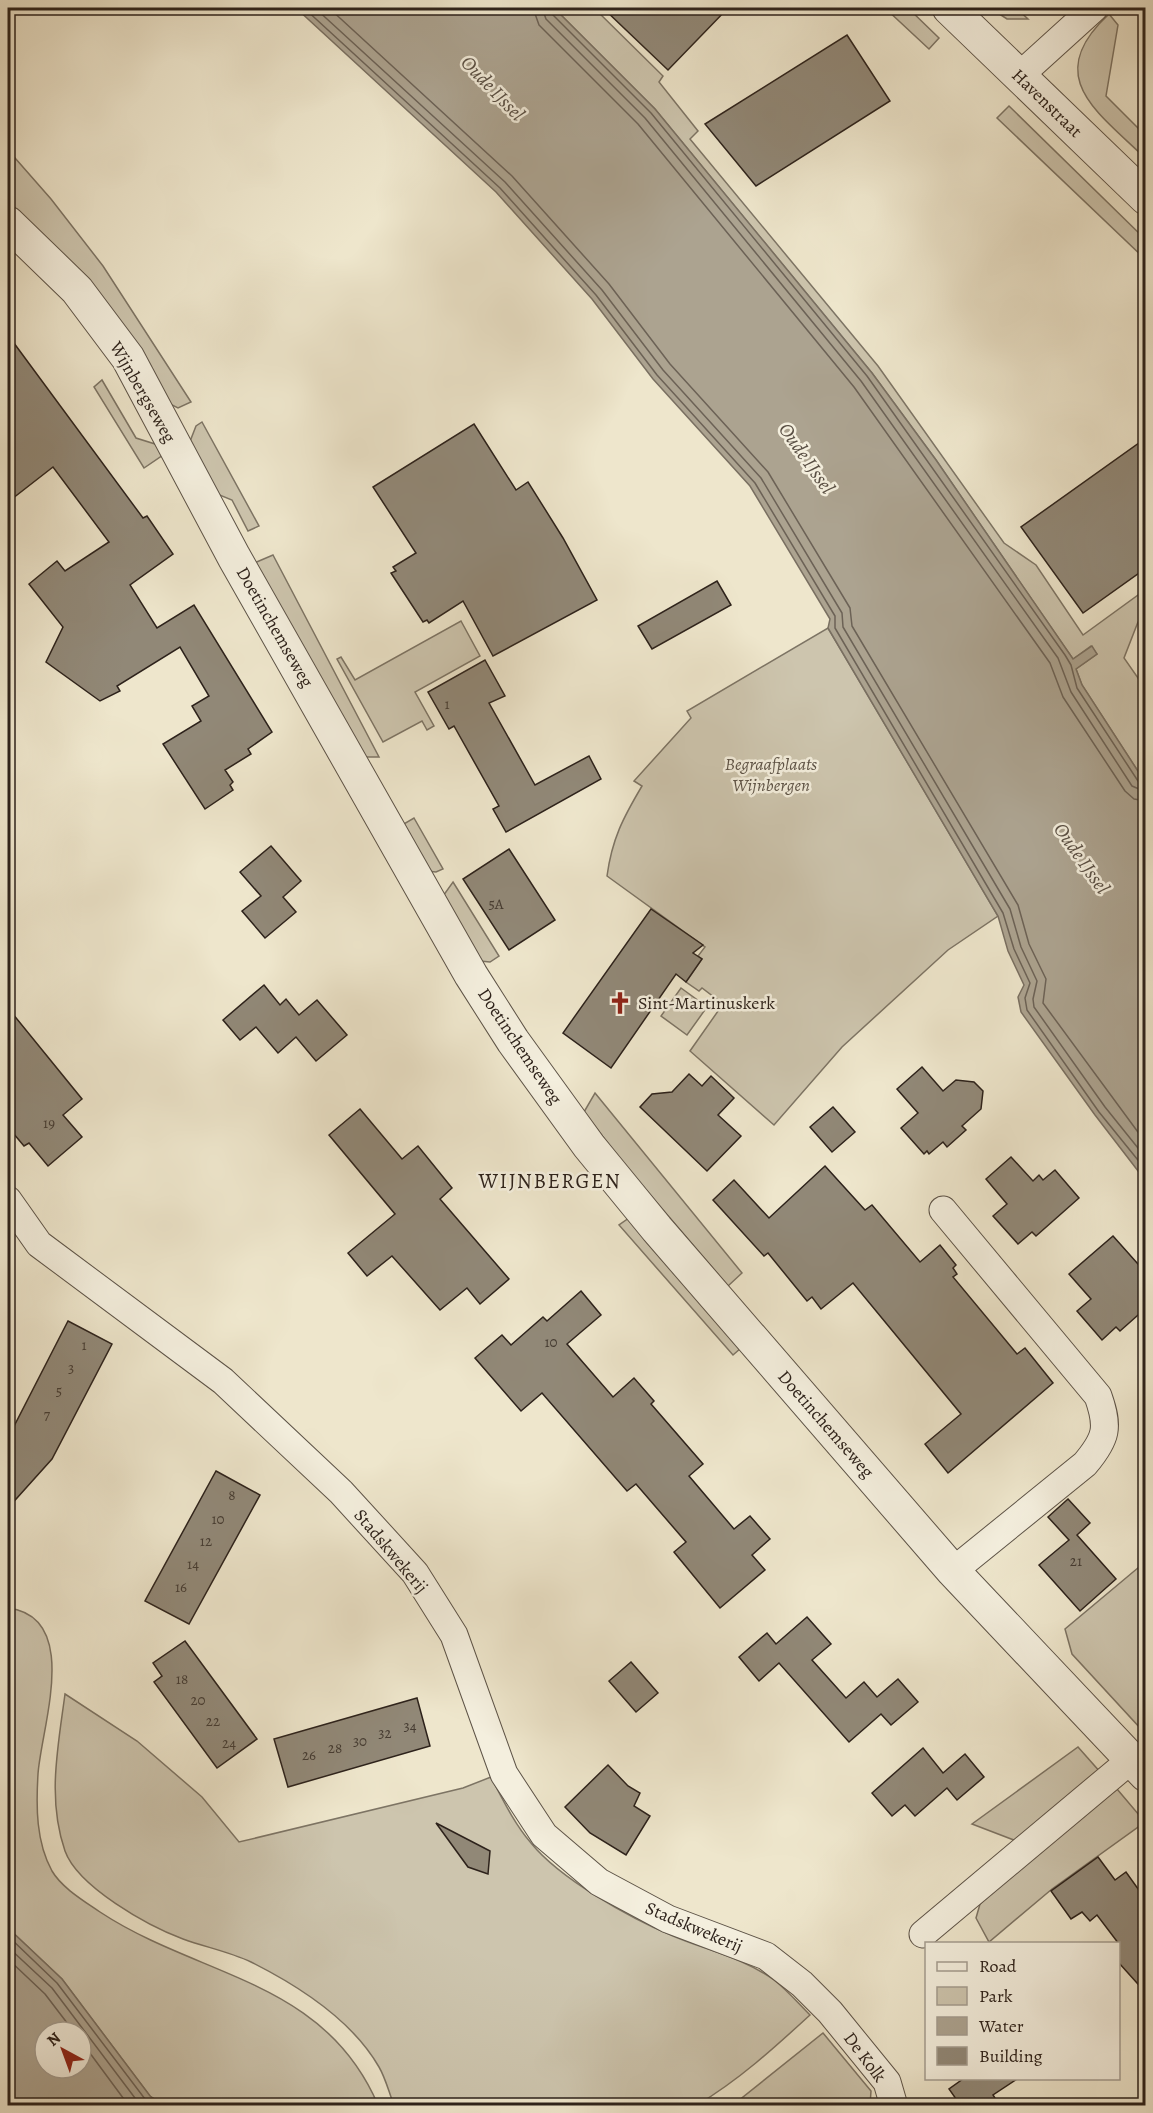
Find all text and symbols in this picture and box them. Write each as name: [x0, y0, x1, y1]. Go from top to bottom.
water label: Oude IJssel: [455, 50, 531, 127]
street label: Havenstraat: [1006, 63, 1088, 143]
street label: Wijnbergseweg: [104, 336, 182, 447]
water label: Oude IJssel: [772, 417, 841, 499]
street label: Doetinchemseweg: [231, 562, 319, 692]
house number: 1: [444, 694, 450, 714]
park label: Begraafplaats Wijnbergen: [725, 752, 817, 797]
water label: Oude IJssel: [1047, 817, 1116, 899]
house number: 5A: [488, 894, 504, 914]
street label: Doetinchemseweg: [472, 983, 568, 1109]
church icon: Sint-Martinuskerk: [607, 990, 633, 1016]
place label: Sint-Martinuskerk: [638, 991, 775, 1015]
house number: 19: [43, 1113, 55, 1133]
district label: WIJNBERGEN: [478, 1167, 621, 1195]
house number: 10: [544, 1332, 558, 1352]
house number: 1: [81, 1335, 87, 1355]
house number: 3: [68, 1358, 74, 1378]
street label: Doetinchemseweg: [773, 1365, 879, 1483]
house number: 5: [56, 1381, 62, 1401]
house number: 7: [44, 1405, 51, 1425]
house number: 8: [228, 1485, 236, 1505]
street label: Stadskwekerij: [349, 1504, 433, 1598]
house number: 10: [211, 1509, 225, 1529]
house number: 12: [200, 1531, 212, 1551]
house number: 21: [1070, 1551, 1082, 1571]
house number: 14: [187, 1554, 199, 1574]
house number: 16: [175, 1577, 187, 1597]
house number: 18: [176, 1669, 188, 1689]
house number: 20: [190, 1690, 206, 1710]
house number: 22: [206, 1711, 220, 1731]
house number: 34: [403, 1716, 417, 1736]
house number: 32: [378, 1723, 392, 1743]
house number: 30: [353, 1731, 367, 1751]
house number: 24: [222, 1733, 236, 1753]
house number: 28: [328, 1738, 342, 1758]
house number: 26: [302, 1745, 316, 1765]
street label: Stadskwekerij: [642, 1896, 746, 1958]
legend: [925, 1942, 1120, 2080]
text: Road: [979, 1954, 1017, 1978]
text: Park: [979, 1984, 1013, 2008]
text: Water: [978, 2014, 1024, 2038]
north arrow: [33, 2020, 93, 2080]
text: N: [42, 2027, 66, 2052]
street label: De Kolk: [838, 2027, 892, 2087]
text: Building: [979, 2044, 1043, 2068]

